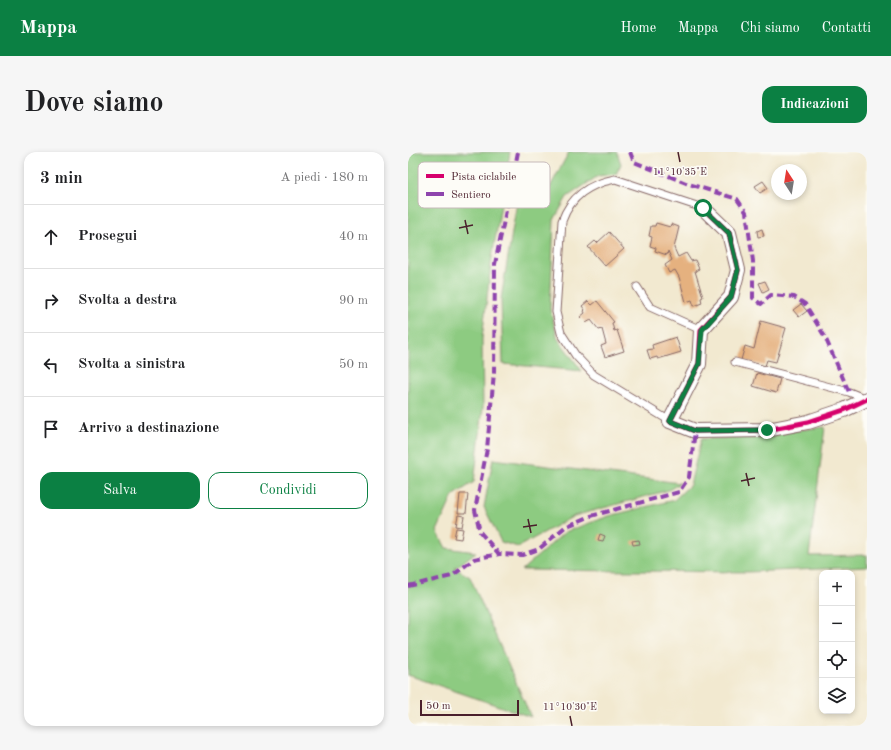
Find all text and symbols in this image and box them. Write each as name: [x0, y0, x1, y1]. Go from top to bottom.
text: Mappa: [20, 19, 77, 38]
text: Home: [621, 21, 656, 35]
text: Mappa: [678, 21, 718, 35]
text: Chi siamo: [740, 21, 800, 35]
text: Contatti: [822, 21, 871, 35]
button: Indicazioni: [762, 86, 867, 123]
text: Dove siamo: [24, 90, 164, 118]
legend: [418, 162, 550, 208]
north arrow: [771, 164, 807, 200]
text: 11°10'35"E: [653, 167, 707, 177]
text: 3 min: [40, 170, 83, 187]
text: A piedi · 180 m: [280, 171, 368, 184]
text: Pista ciclabile: [451, 172, 516, 183]
text: Sentiero: [451, 190, 491, 201]
route start: [694, 199, 712, 217]
icon: ahead: [40, 226, 62, 248]
text: Prosegui: [78, 229, 137, 244]
text: 40 m: [339, 230, 368, 243]
icon: right: [40, 290, 62, 312]
text: Svolta a destra: [78, 293, 177, 308]
text: 90 m: [339, 294, 368, 307]
icon: left: [40, 354, 62, 376]
text: Svolta a sinistra: [78, 357, 185, 372]
text: 50 m: [339, 358, 368, 371]
icon: arrive: [40, 418, 62, 440]
text: Arrivo a destinazione: [78, 421, 219, 436]
route end: [758, 421, 776, 439]
button: Salva: [40, 472, 200, 509]
button: Condividi: [208, 472, 368, 509]
map controls: [819, 570, 855, 714]
button: +: [819, 570, 855, 606]
button: −: [819, 606, 855, 642]
button: locate: [819, 642, 855, 678]
button: layers: [819, 678, 855, 714]
scale bar: [420, 698, 519, 717]
text: 50 m: [426, 701, 451, 712]
text: 11°10'30"E: [543, 702, 597, 712]

